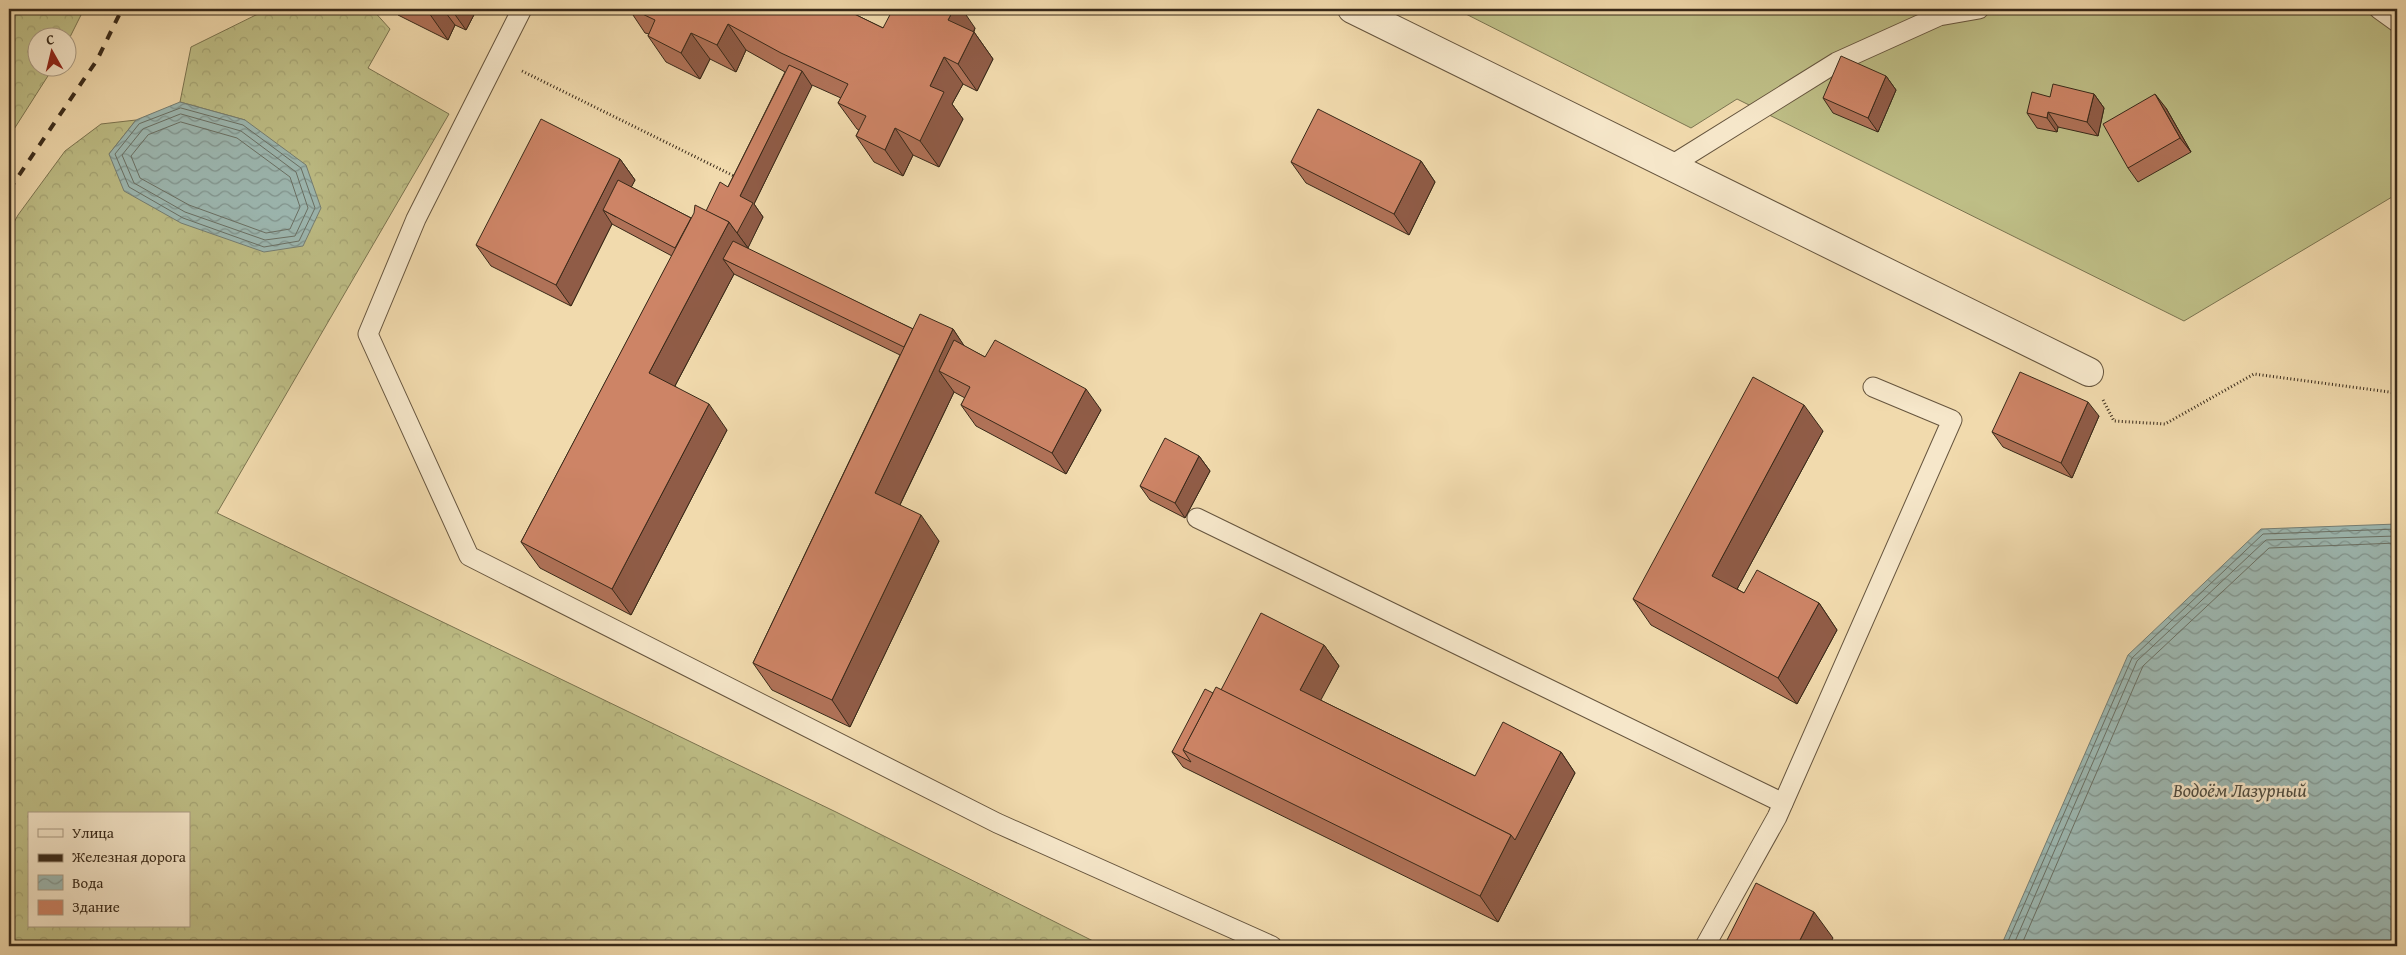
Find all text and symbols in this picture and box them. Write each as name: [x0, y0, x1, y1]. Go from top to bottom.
north arrow: [28, 28, 78, 78]
text: С: [45, 29, 56, 50]
water label: Водоём Лазурный: [2172, 776, 2307, 804]
legend: [28, 812, 190, 928]
text: Улица: [72, 822, 115, 843]
text: Железная дорога: [71, 846, 187, 867]
text: Вода: [72, 872, 104, 893]
text: Здание: [72, 896, 120, 917]

